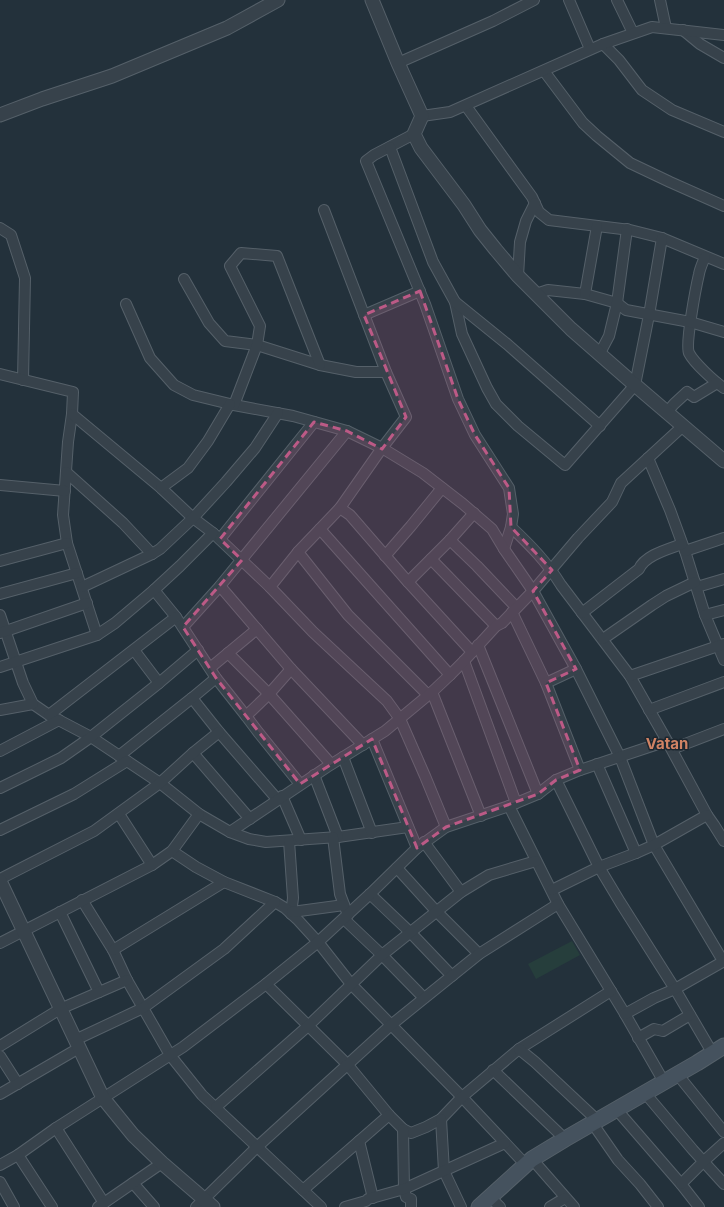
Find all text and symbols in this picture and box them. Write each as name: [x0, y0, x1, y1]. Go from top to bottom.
district label: Vatan: [646, 734, 688, 753]

